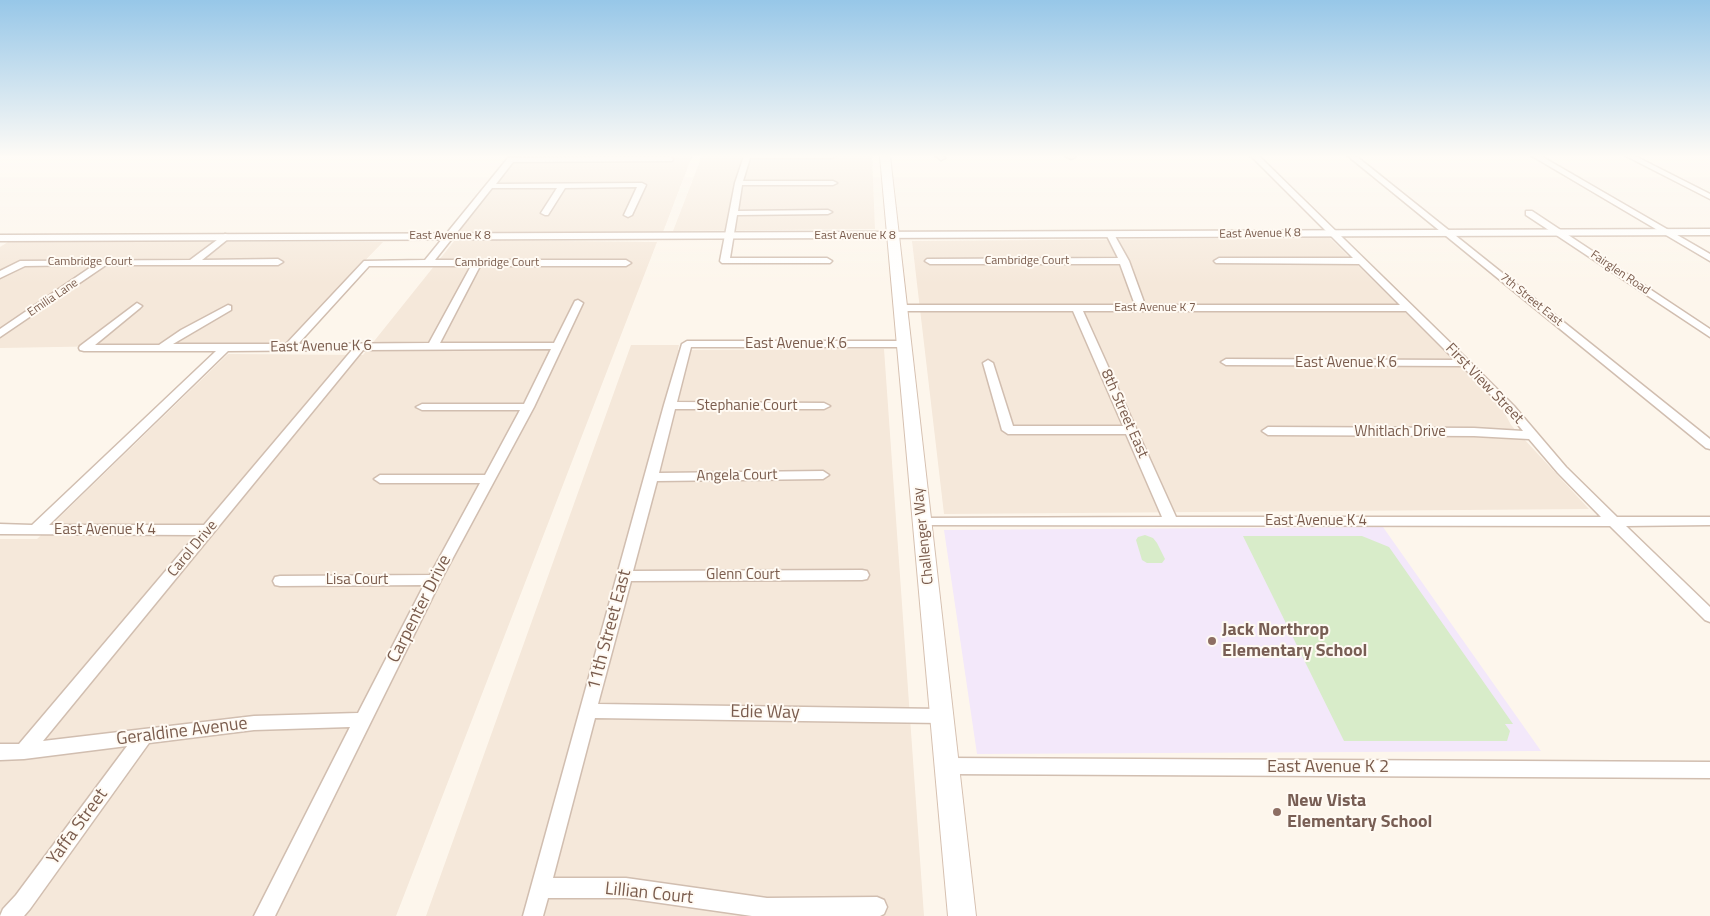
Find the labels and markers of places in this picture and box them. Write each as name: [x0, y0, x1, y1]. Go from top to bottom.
place label: Jack Northrop Elementary School: [1222, 620, 1367, 662]
marker: Jack Northrop Elementary School: [1206, 635, 1218, 647]
place label: New Vista Elementary School: [1287, 791, 1432, 834]
marker: New Vista Elementary School: [1271, 806, 1283, 818]

